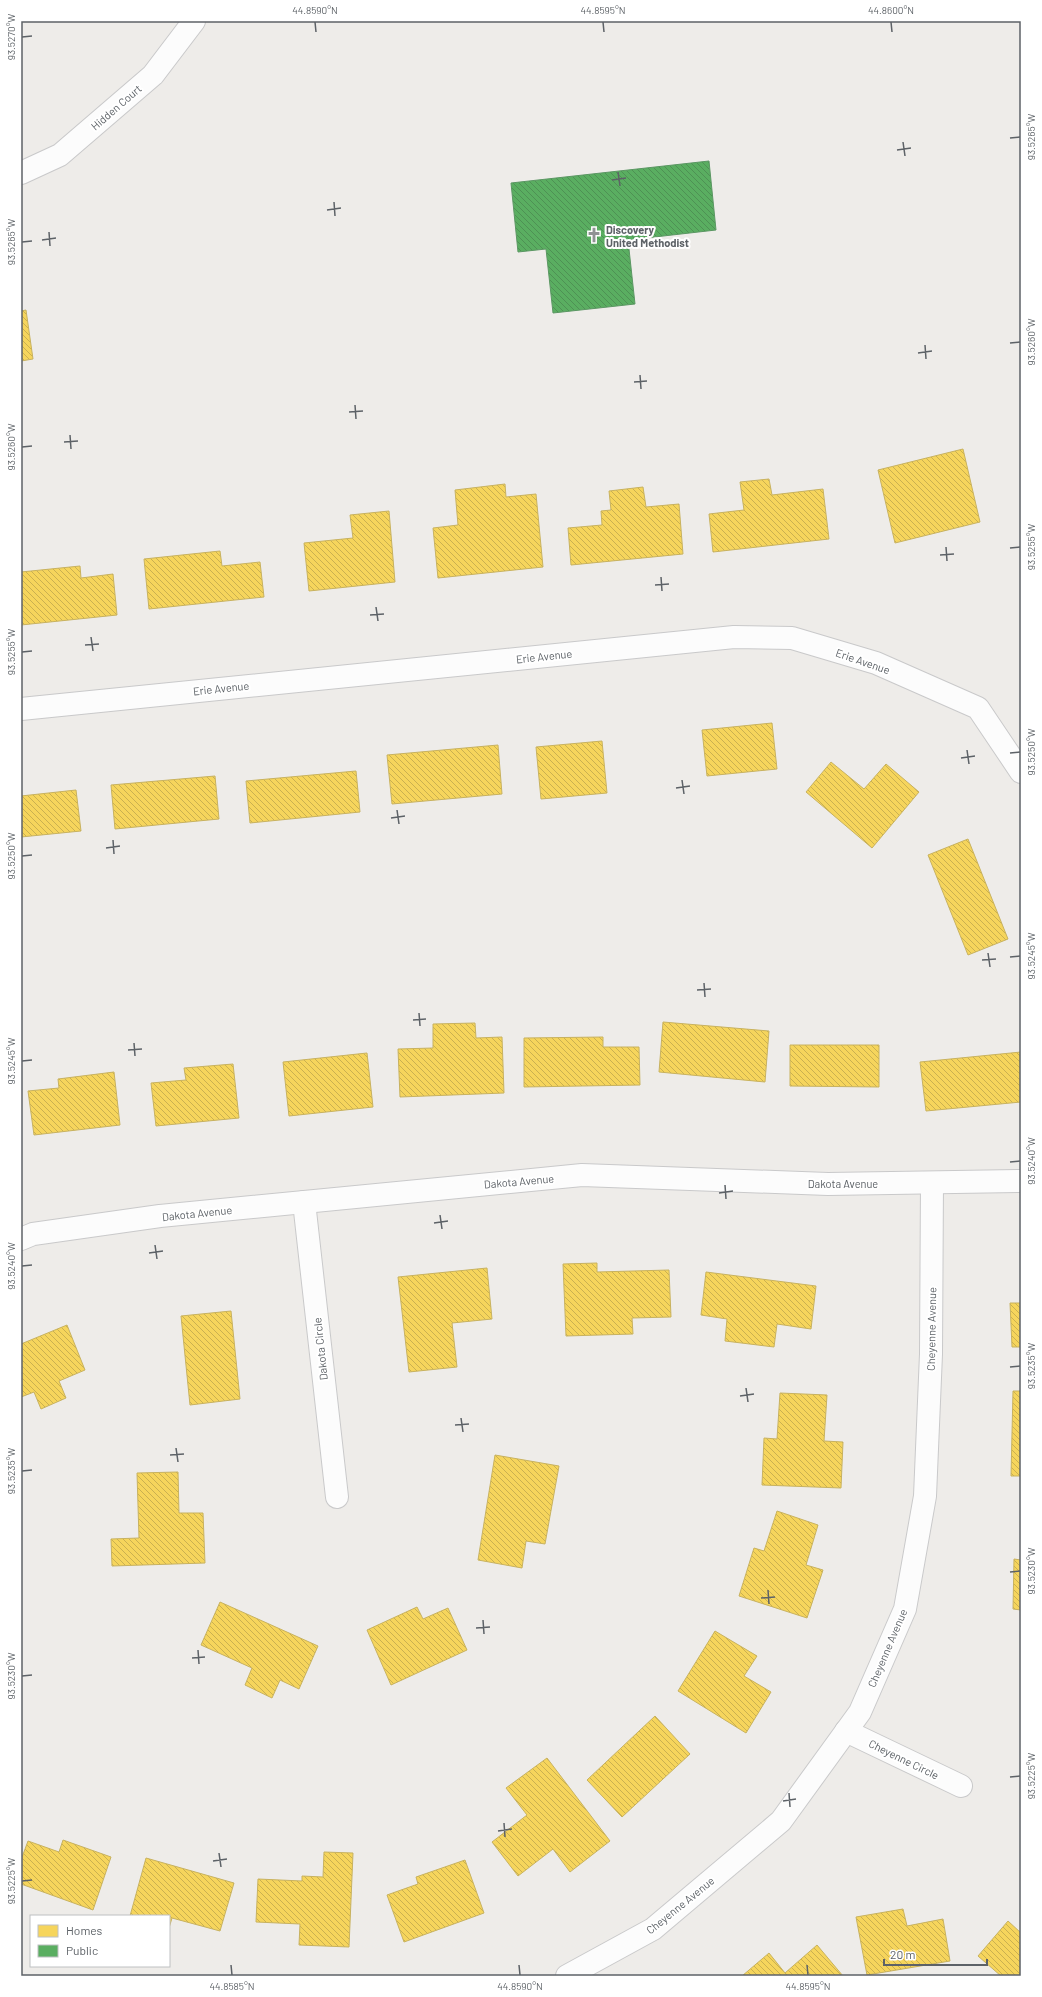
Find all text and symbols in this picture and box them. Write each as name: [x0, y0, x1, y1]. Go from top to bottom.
text: 44.8590°N: [292, 4, 338, 16]
text: 44.8595°N: [580, 4, 626, 16]
text: 44.8600°N: [868, 4, 914, 16]
text: 93.5270°W: [5, 13, 17, 60]
street label: Hidden Court: [88, 82, 144, 132]
text: 93.5265°W: [1025, 114, 1037, 160]
text: 93.5265°W: [5, 219, 17, 265]
place label: Discovery United Methodist: [606, 223, 689, 249]
church icon: Discovery United Methodist: [585, 226, 603, 244]
text: 93.5260°W: [1025, 318, 1037, 366]
text: 93.5260°W: [5, 423, 17, 471]
text: 93.5255°W: [1025, 524, 1037, 570]
text: 93.5255°W: [5, 629, 17, 675]
street label: Erie Avenue: [834, 646, 892, 676]
street label: Erie Avenue: [515, 647, 573, 665]
street label: Erie Avenue: [192, 679, 250, 697]
text: 93.5250°W: [1025, 728, 1037, 776]
text: 93.5250°W: [5, 832, 17, 880]
text: 93.5245°W: [1025, 932, 1037, 979]
text: 93.5245°W: [5, 1037, 17, 1084]
text: 93.5240°W: [1025, 1137, 1037, 1185]
street label: Dakota Avenue: [483, 1171, 555, 1191]
street label: Dakota Avenue: [808, 1177, 878, 1190]
street label: Dakota Avenue: [161, 1203, 233, 1223]
text: 93.5240°W: [5, 1242, 17, 1290]
street label: Cheyenne Avenue: [924, 1287, 938, 1371]
street label: Dakota Circle: [310, 1317, 330, 1381]
text: 93.5235°W: [1025, 1343, 1037, 1389]
text: 93.5235°W: [5, 1448, 17, 1494]
text: 93.5230°W: [1025, 1547, 1037, 1594]
street label: Cheyenne Avenue: [865, 1607, 909, 1689]
text: 93.5230°W: [5, 1652, 17, 1699]
street label: Cheyenne Circle: [867, 1736, 941, 1782]
text: 93.5225°W: [1025, 1752, 1037, 1799]
text: 93.5225°W: [5, 1857, 17, 1904]
street label: Cheyenne Avenue: [643, 1873, 717, 1936]
legend: [30, 1915, 170, 1967]
text: Homes: [66, 1923, 103, 1937]
scale bar: [884, 1941, 987, 1967]
text: Public: [66, 1943, 98, 1957]
text: 20 m: [890, 1947, 916, 1961]
text: 44.8585°N: [209, 1980, 255, 1992]
text: 44.8590°N: [497, 1980, 543, 1992]
text: 44.8595°N: [785, 1980, 831, 1992]

